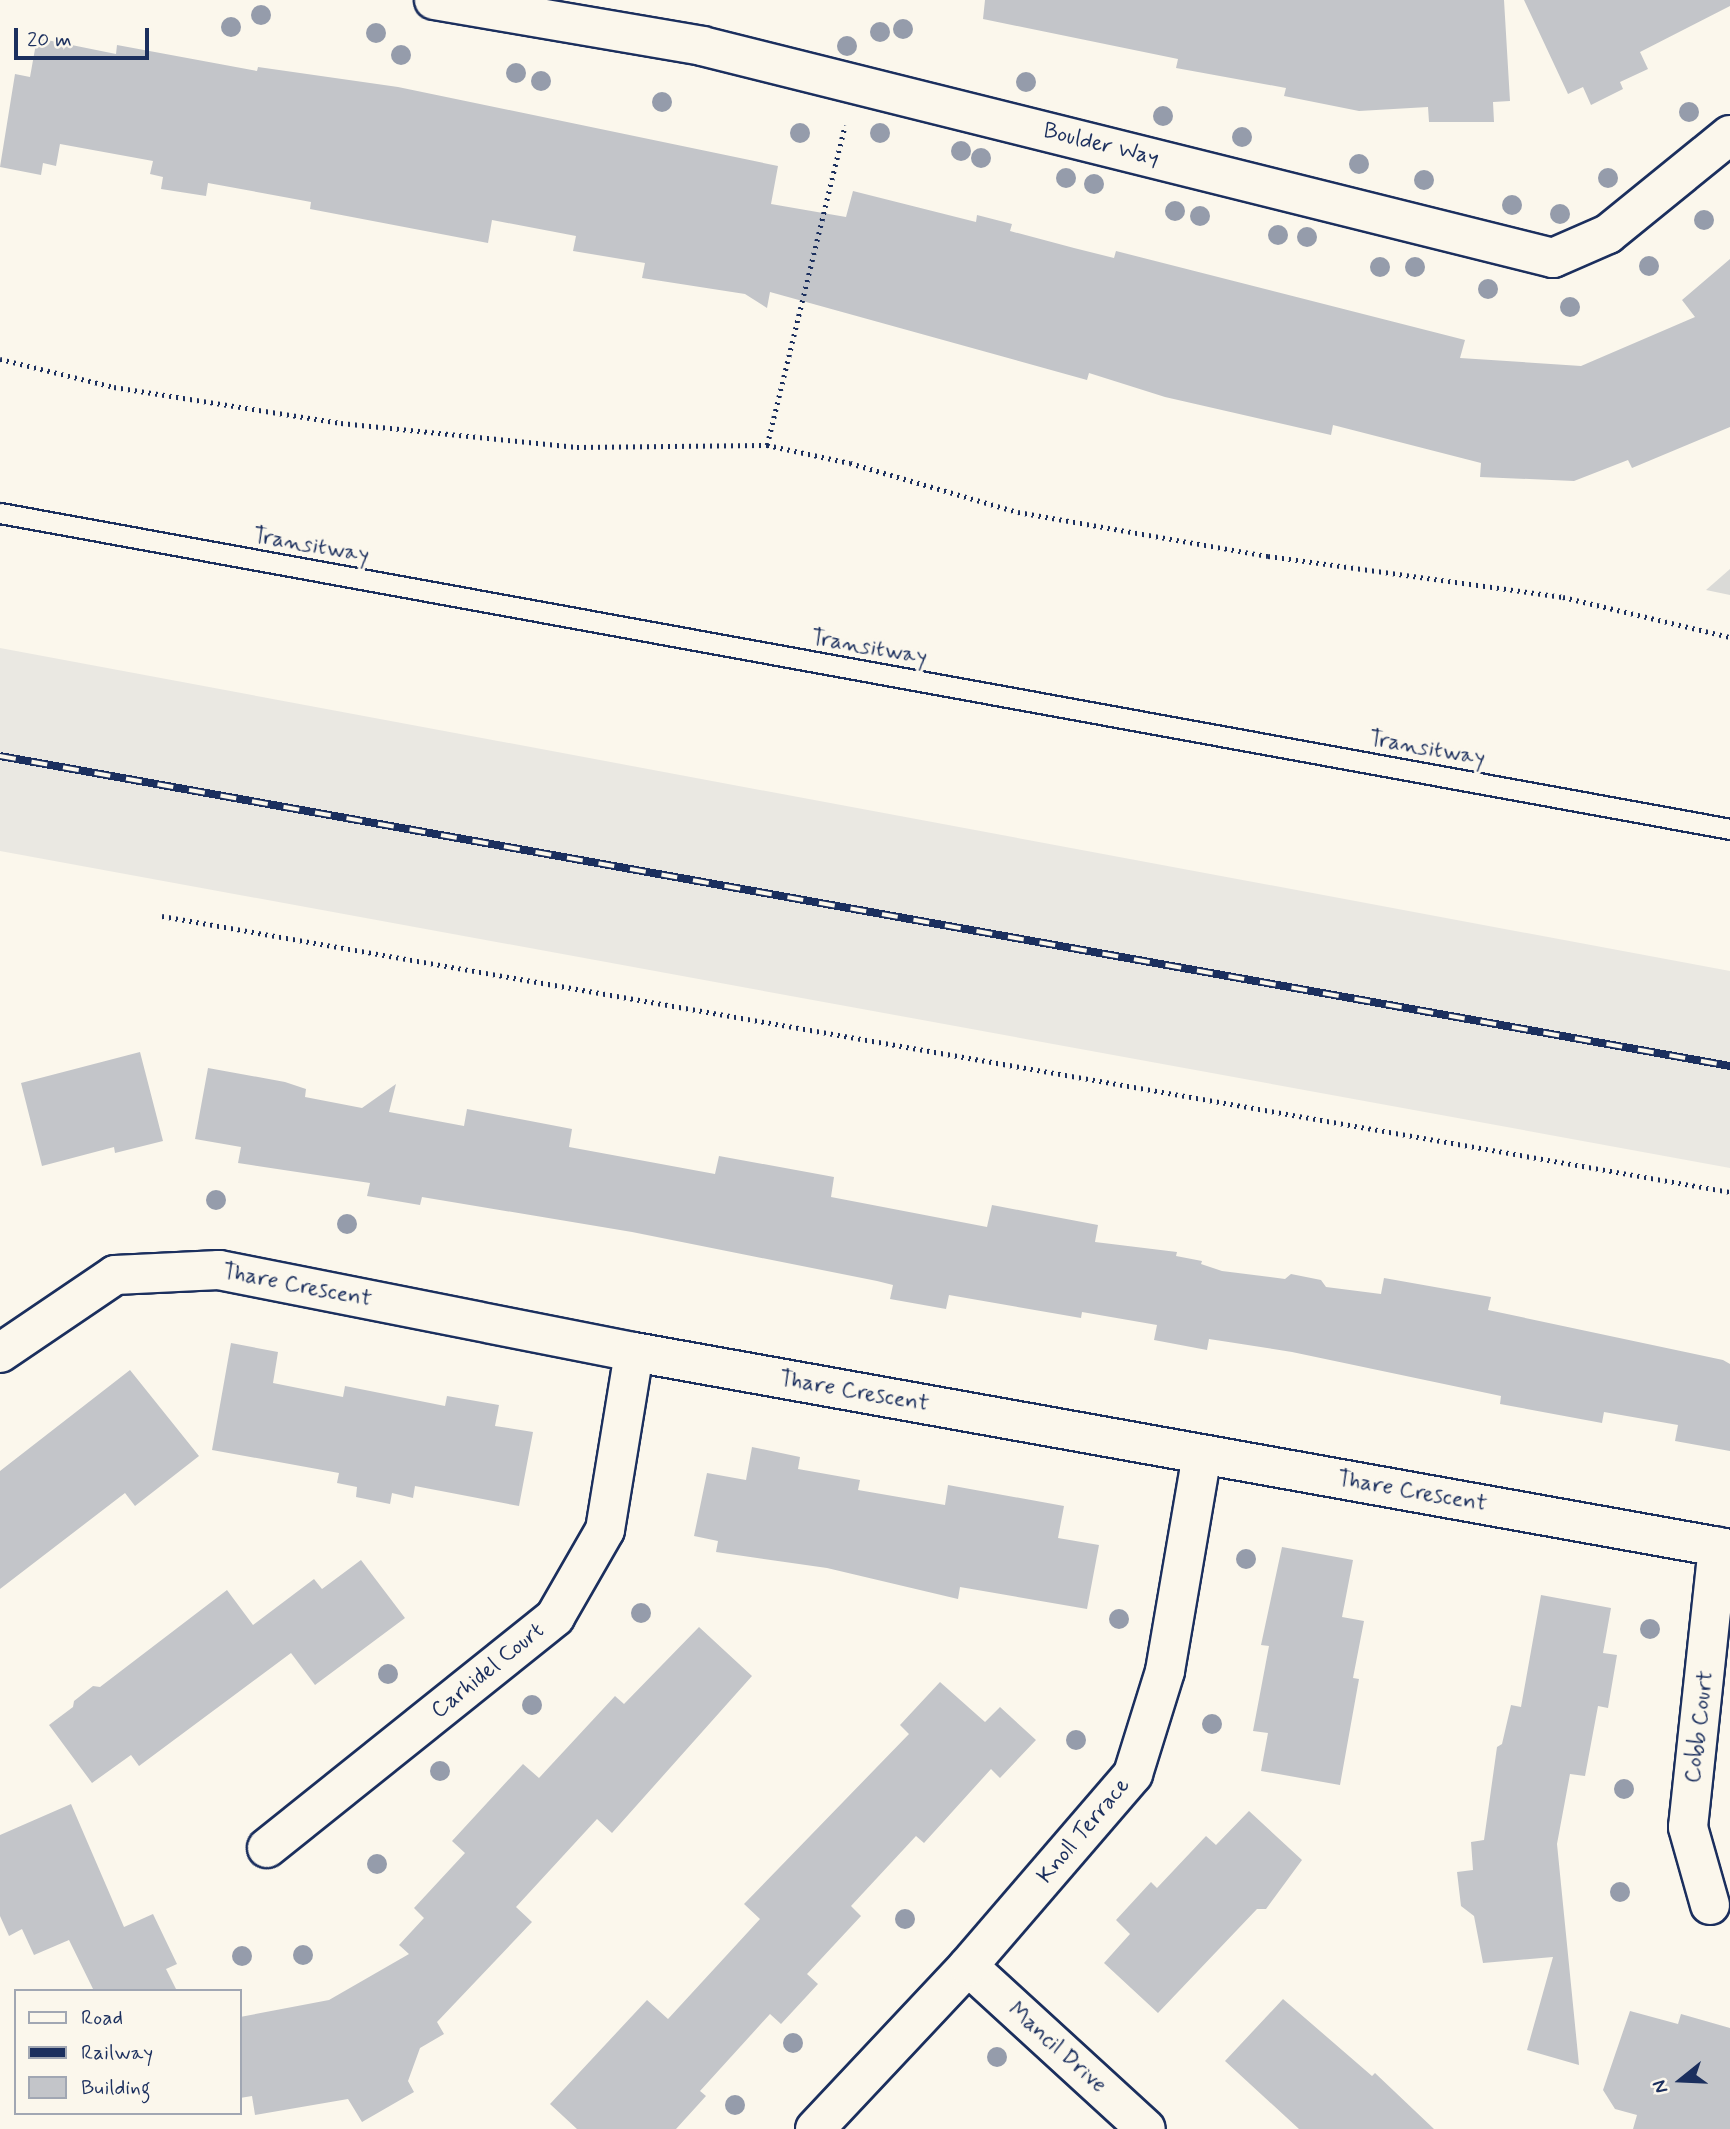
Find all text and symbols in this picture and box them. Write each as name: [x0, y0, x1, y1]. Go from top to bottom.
scale bar: [18, 14, 152, 58]
text: 20 m: [27, 26, 72, 54]
street label: Boulder Way: [1039, 117, 1163, 173]
street label: Transitway: [251, 522, 371, 570]
street label: Transitway: [809, 624, 929, 672]
street label: Transitway: [1367, 725, 1487, 773]
street label: Thare Crescent: [220, 1258, 374, 1314]
street label: Thare Crescent: [777, 1365, 931, 1419]
street label: Thare Crescent: [1335, 1465, 1489, 1519]
street label: Carhidel Court: [424, 1616, 552, 1726]
street label: Cobb Court: [1679, 1669, 1721, 1785]
street label: Knoll Terrace: [1033, 1774, 1135, 1888]
legend: [14, 1989, 242, 2115]
street label: Mancil Drive: [1002, 1997, 1112, 2099]
text: Road: [81, 2004, 123, 2032]
text: Railway: [81, 2039, 153, 2067]
north arrow: [1646, 2045, 1716, 2115]
text: Building: [81, 2074, 151, 2102]
text: N: [1647, 2077, 1674, 2097]

